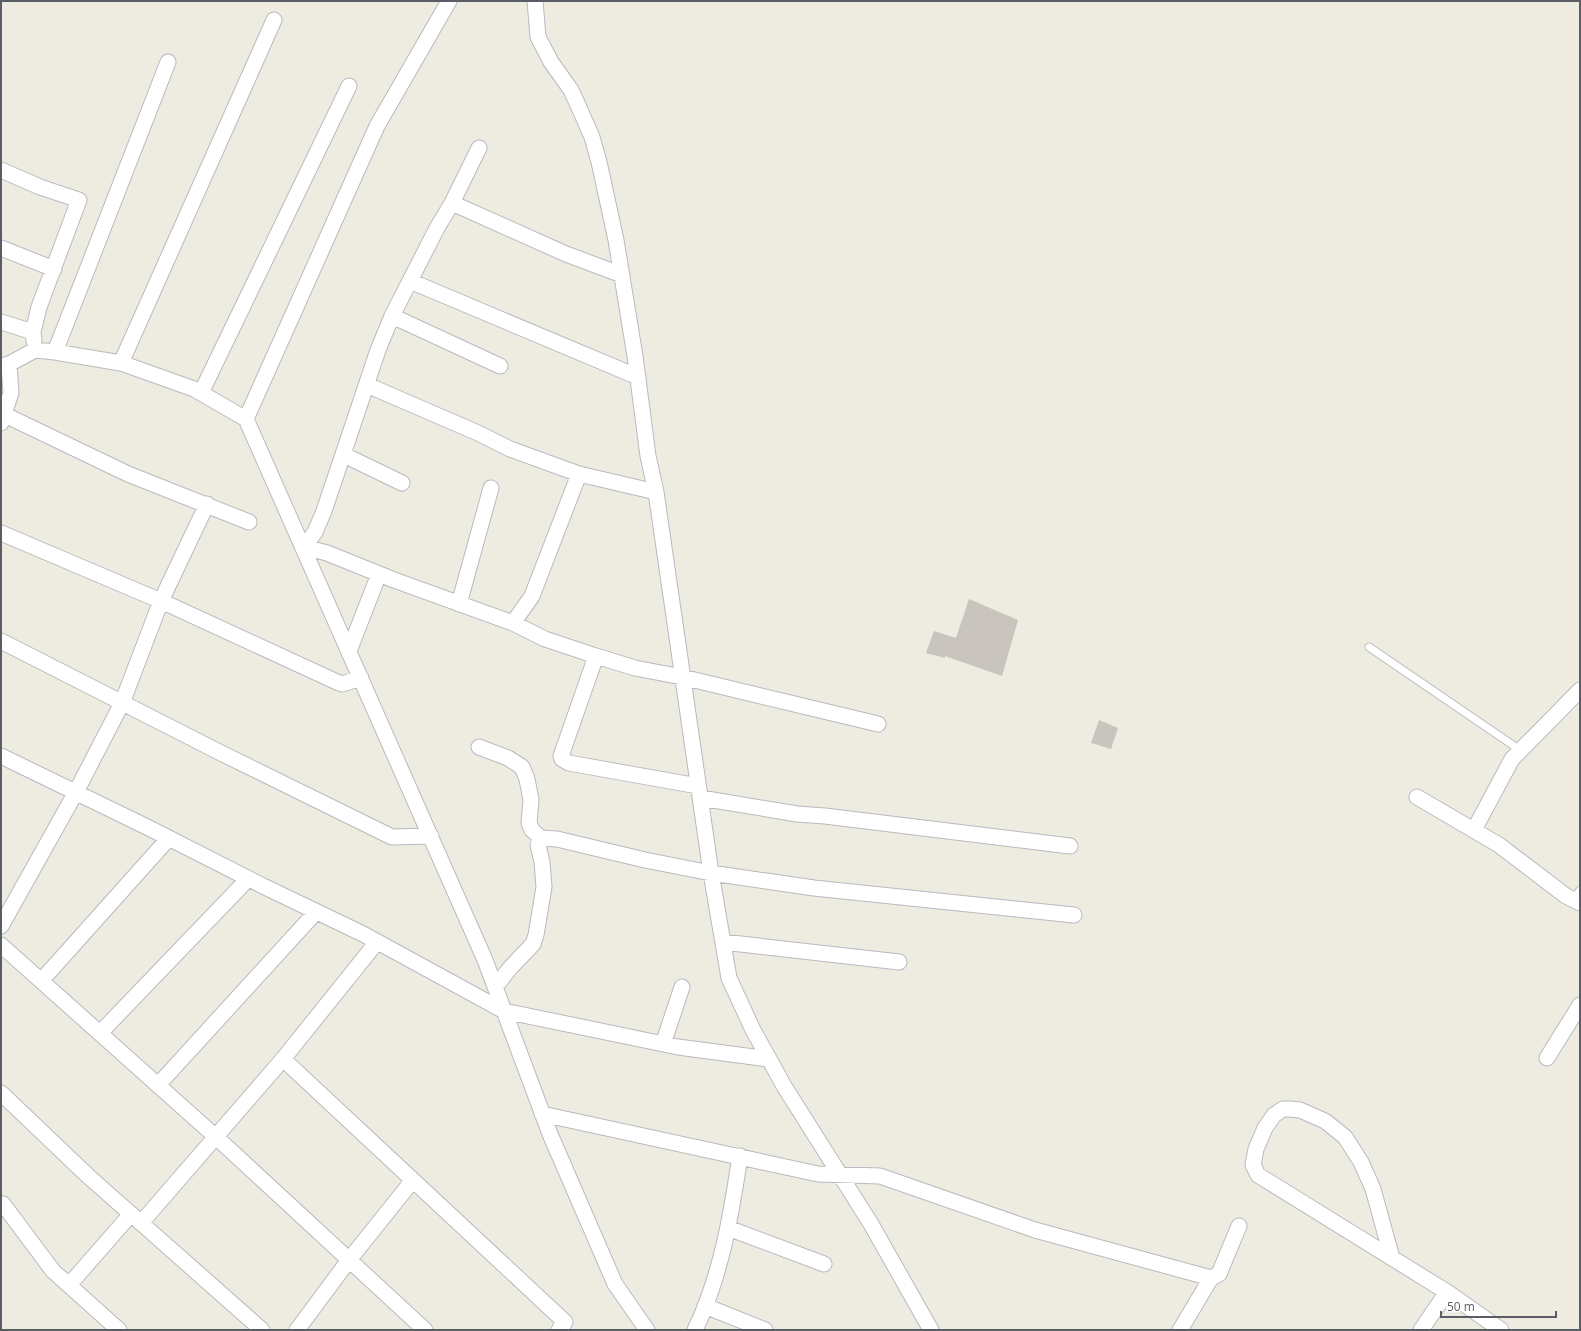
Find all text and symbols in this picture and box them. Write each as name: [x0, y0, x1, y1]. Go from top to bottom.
scale bar: [1441, 1293, 1556, 1319]
text: 50 m: [1447, 1298, 1475, 1315]

